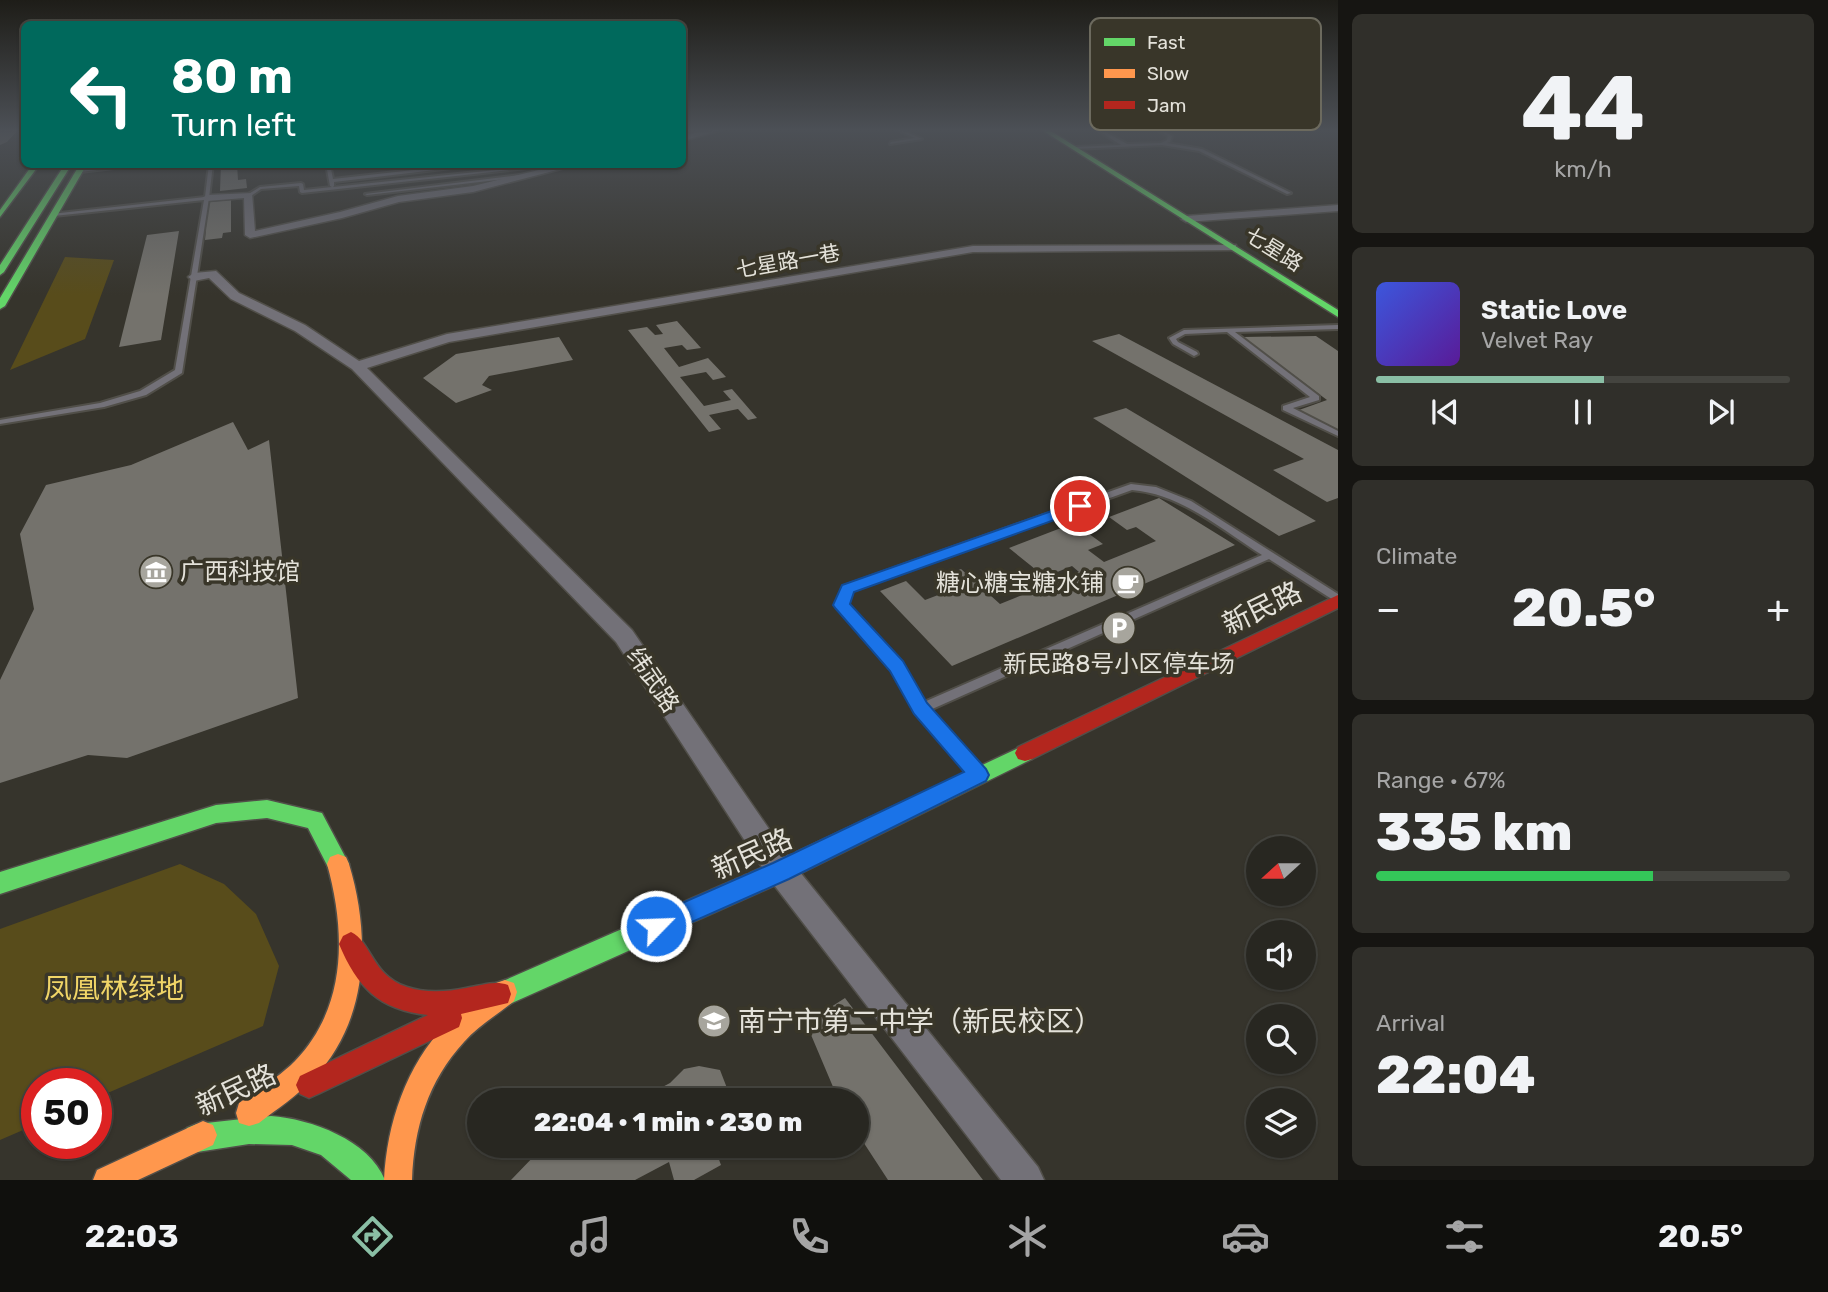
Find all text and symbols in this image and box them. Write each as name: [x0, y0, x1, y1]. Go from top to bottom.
legend: [1090, 18, 1321, 130]
text: Fast: [1147, 31, 1186, 54]
text: 80 m: [171, 47, 293, 105]
icon: left: [56, 49, 147, 140]
text: 44: [1521, 55, 1645, 163]
text: Slow: [1147, 62, 1189, 85]
text: Jam: [1147, 94, 1186, 117]
text: Turn left: [171, 106, 296, 144]
text: km/h: [1554, 155, 1612, 183]
street label: 七星路: [1241, 222, 1307, 276]
street label: 七星路一巷: [734, 240, 842, 282]
text: Static Love: [1481, 295, 1627, 326]
text: Velvet Ray: [1481, 326, 1593, 354]
icon: previous: [1426, 393, 1464, 431]
icon: pause: [1564, 393, 1602, 431]
icon: next: [1702, 393, 1740, 431]
pin: [1050, 476, 1110, 536]
icon: arrive: [1061, 487, 1099, 525]
text: Climate: [1376, 542, 1457, 570]
museum icon: 广西科技馆: [137, 553, 175, 591]
place label: 广西科技馆: [180, 558, 300, 586]
cafe icon: 糖心糖宝糖水铺: [1109, 564, 1147, 602]
place label: 糖心糖宝糖水铺: [936, 569, 1104, 597]
street label: 新民路: [1217, 575, 1307, 641]
text: 20.5°: [1512, 577, 1655, 639]
text: −: [1376, 586, 1401, 632]
text: +: [1766, 586, 1790, 632]
parking icon: 新民路8号小区停车场: [1100, 609, 1138, 647]
street label: 纬武路: [621, 642, 685, 718]
place label: 新民路8号小区停车场: [1003, 650, 1235, 678]
text: Range · 67%: [1376, 766, 1506, 794]
text: 335 km: [1376, 801, 1572, 863]
street label: 新民路: [707, 822, 797, 886]
north arrow: [1246, 836, 1316, 906]
map controls: [1246, 836, 1316, 1158]
position arrow: [619, 889, 693, 963]
button: sound: [1246, 920, 1316, 990]
park label: 凤凰林绿地: [44, 972, 184, 1005]
school or university icon: 南宁市第二中学（新民校区）: [695, 1002, 733, 1040]
button: search: [1246, 1004, 1316, 1074]
place label: 南宁市第二中学（新民校区）: [738, 1005, 1102, 1038]
text: Arrival: [1376, 1009, 1445, 1037]
text: 22:04: [1376, 1044, 1536, 1106]
street label: 新民路: [191, 1057, 281, 1123]
speed limit sign: 50: [21, 1068, 112, 1159]
button: layers: [1246, 1088, 1316, 1158]
text: 22:04 · 1 min · 230 m: [534, 1107, 802, 1138]
icon: directions: [348, 1212, 397, 1261]
icon: music: [566, 1212, 615, 1261]
icon: phone: [785, 1212, 834, 1261]
icon: climate: [1003, 1212, 1052, 1261]
icon: car: [1221, 1212, 1270, 1261]
icon: filters: [1440, 1212, 1489, 1261]
text: 22:03: [85, 1217, 178, 1255]
text: 20.5°: [1658, 1217, 1743, 1255]

